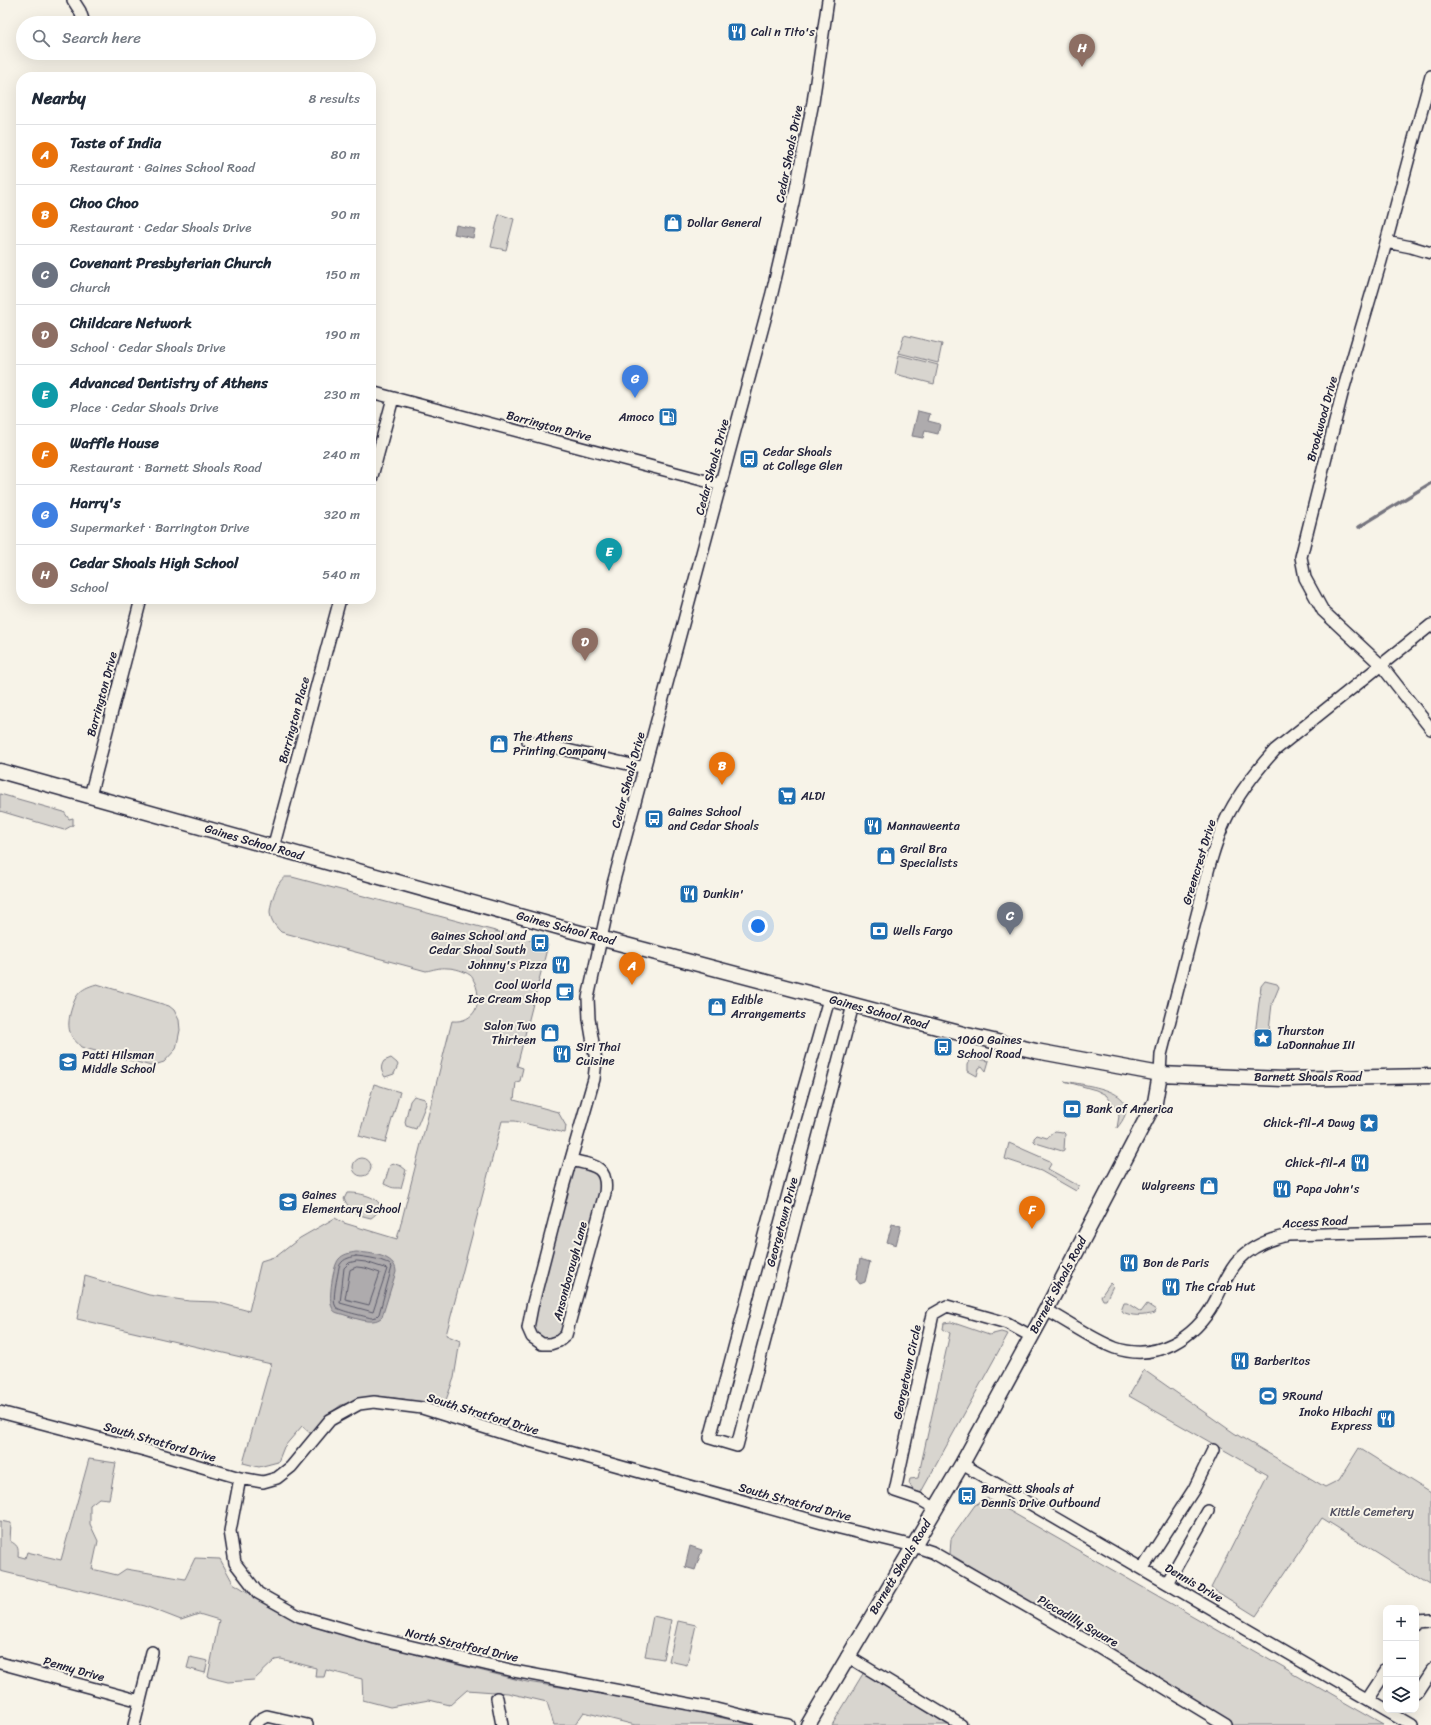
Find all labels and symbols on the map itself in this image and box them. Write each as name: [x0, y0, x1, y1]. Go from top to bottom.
restaurant icon: Cali n Tito's: [726, 21, 748, 43]
place label: Cali n Tito's: [751, 21, 815, 43]
pin: H: [1069, 34, 1095, 67]
street label: Cedar Shoals Drive: [769, 103, 809, 205]
shop icon: Dollar General: [662, 212, 684, 234]
place label: Dollar General: [687, 212, 762, 234]
pin: G: [622, 365, 648, 398]
street label: Brookwood Drive: [1300, 374, 1344, 464]
street label: Barrington Drive: [504, 404, 594, 448]
place label: Amoco: [618, 406, 654, 428]
fuel station icon: Amoco: [657, 406, 679, 428]
street label: Cedar Shoals Drive: [689, 416, 735, 518]
place label: Cedar Shoals at College Glen: [763, 441, 843, 477]
bus stop icon: Cedar Shoals at College Glen: [738, 448, 760, 470]
pin: E: [596, 538, 622, 571]
pin: D: [572, 628, 598, 661]
street label: Barrington Drive: [80, 649, 124, 739]
street label: Barrington Place: [272, 674, 316, 766]
place label: The Athens Printing Company: [513, 726, 607, 762]
street label: Cedar Shoals Drive: [605, 729, 651, 831]
shop icon: The Athens Printing Company: [488, 733, 510, 755]
pin: B: [709, 752, 735, 785]
supermarket icon: ALDI: [776, 785, 798, 807]
place label: ALDI: [800, 785, 826, 807]
place label: Gaines School and Cedar Shoals: [668, 801, 759, 837]
bus stop icon: Gaines School and Cedar Shoals: [643, 808, 665, 830]
restaurant icon: Mannaweenta: [862, 815, 884, 837]
place label: Mannaweenta: [887, 815, 961, 837]
street label: Greencrest Drive: [1176, 816, 1222, 908]
street label: Gaines School Road: [202, 817, 307, 867]
place label: Grail Bra Specialists: [900, 838, 958, 874]
shop icon: Grail Bra Specialists: [875, 845, 897, 867]
restaurant icon: Dunkin': [678, 883, 700, 905]
place label: Dunkin': [703, 883, 744, 905]
pin: C: [997, 902, 1023, 935]
street label: Gaines School Road: [514, 904, 619, 952]
your location: [748, 916, 768, 936]
bank icon: Wells Fargo: [868, 920, 890, 942]
place label: Wells Fargo: [893, 920, 953, 942]
place label: Gaines School and Cedar Shoal South: [429, 925, 528, 961]
bus stop icon: Gaines School and Cedar Shoal South: [529, 932, 551, 954]
pin: A: [619, 952, 645, 985]
place label: Johnny's Pizza: [468, 954, 548, 976]
restaurant icon: Johnny's Pizza: [550, 954, 572, 976]
place label: Cool World Ice Cream Shop: [467, 974, 553, 1010]
cafe icon: Cool World Ice Cream Shop: [554, 981, 576, 1003]
street label: Gaines School Road: [827, 988, 932, 1036]
place label: Edible Arrangements: [730, 989, 806, 1025]
shop icon: Edible Arrangements: [706, 996, 728, 1018]
place label: Salon Two Thirteen: [484, 1015, 537, 1051]
place label: Thurston LaDonnahue III: [1277, 1020, 1355, 1056]
shop icon: Salon Two Thirteen: [539, 1022, 561, 1044]
place icon: Thurston LaDonnahue III: [1252, 1027, 1274, 1049]
place label: 1060 Gaines School Road: [957, 1029, 1023, 1065]
place label: Siri Thai Cuisine: [576, 1036, 621, 1072]
bus stop icon: 1060 Gaines School Road: [932, 1036, 954, 1058]
restaurant icon: Siri Thai Cuisine: [551, 1043, 573, 1065]
place label: Patti Hilsman Middle School: [82, 1044, 156, 1080]
school or university icon: Patti Hilsman Middle School: [57, 1051, 79, 1073]
street label: Barnett Shoals Road: [1254, 1066, 1363, 1088]
bank icon: Bank of America: [1061, 1098, 1083, 1120]
place label: Bank of America: [1086, 1098, 1174, 1120]
place label: Chick-fil-A Dawg: [1264, 1112, 1355, 1134]
place icon: Chick-fil-A Dawg: [1358, 1112, 1380, 1134]
place label: Chick-fil-A: [1285, 1152, 1346, 1174]
restaurant icon: Chick-fil-A: [1349, 1152, 1371, 1174]
street label: Georgetown Drive: [759, 1174, 805, 1269]
place label: Walgreens: [1141, 1175, 1195, 1197]
shop icon: Walgreens: [1198, 1175, 1220, 1197]
restaurant icon: Papa John's: [1271, 1178, 1293, 1200]
place label: Papa John's: [1296, 1178, 1360, 1200]
place label: Gaines Elementary School: [302, 1184, 402, 1220]
school or university icon: Gaines Elementary School: [277, 1191, 299, 1213]
pin: F: [1019, 1196, 1045, 1229]
street label: Access Road: [1281, 1209, 1349, 1235]
street label: Ansonborough Lane: [546, 1219, 594, 1324]
street label: Barnett Shoals Road: [1023, 1232, 1093, 1338]
restaurant icon: Bon de Paris: [1118, 1252, 1140, 1274]
place label: Bon de Paris: [1143, 1252, 1209, 1274]
restaurant icon: The Crab Hut: [1160, 1276, 1182, 1298]
place label: The Crab Hut: [1185, 1276, 1255, 1298]
street label: Georgetown Circle: [886, 1322, 928, 1421]
restaurant icon: Barberitos: [1229, 1350, 1251, 1372]
place label: Barberitos: [1254, 1350, 1311, 1372]
sports icon: 9Round: [1257, 1385, 1279, 1407]
place label: 9Round: [1282, 1385, 1323, 1407]
street label: South Stratford Drive: [424, 1387, 542, 1441]
place label: Inoko Hibachi Express: [1298, 1401, 1373, 1437]
restaurant icon: Inoko Hibachi Express: [1375, 1408, 1397, 1430]
street label: South Stratford Drive: [101, 1415, 219, 1469]
street label: South Stratford Drive: [736, 1476, 854, 1528]
place label: Barnett Shoals at Dennis Drive Outbound: [981, 1478, 1100, 1514]
bus stop icon: Barnett Shoals at Dennis Drive Outbound: [956, 1485, 978, 1507]
park label: Kittle Cemetery: [1330, 1501, 1415, 1523]
street label: Barnett Shoals Road: [863, 1515, 938, 1619]
street label: Dennis Drive: [1160, 1557, 1228, 1609]
street label: Piccadilly Square: [1033, 1589, 1123, 1653]
street label: North Stratford Drive: [403, 1621, 521, 1669]
street label: Penny Drive: [41, 1650, 107, 1688]

